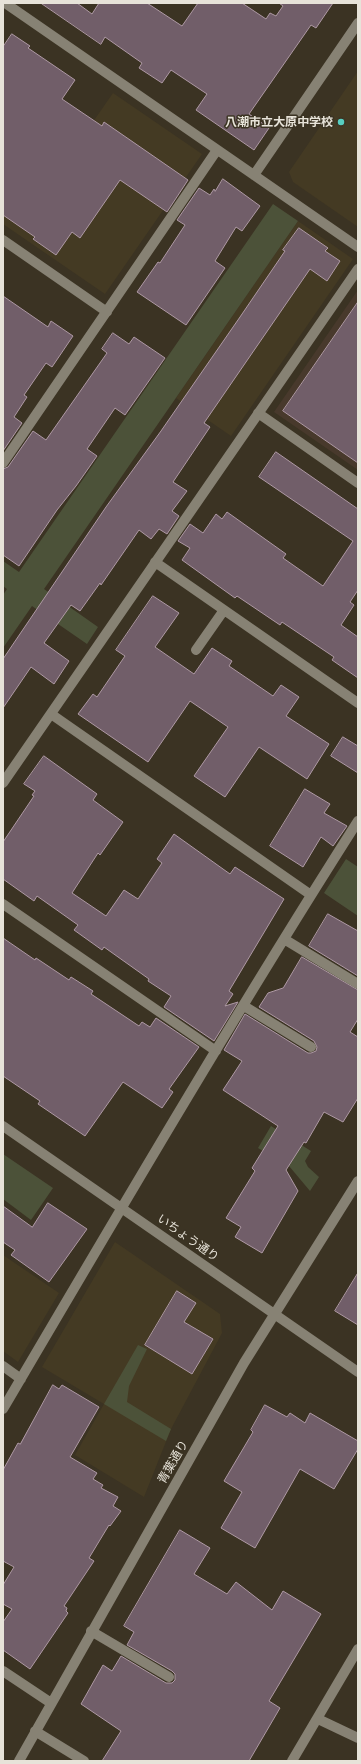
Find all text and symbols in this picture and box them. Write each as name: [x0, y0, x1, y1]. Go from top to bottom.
place label: 八潮市立大原中学校: [225, 115, 333, 129]
marker: 八潮市立大原中学校: [336, 117, 346, 127]
street label: いちょう通り: [154, 1211, 222, 1265]
street label: 青葉通り: [155, 1438, 191, 1486]

